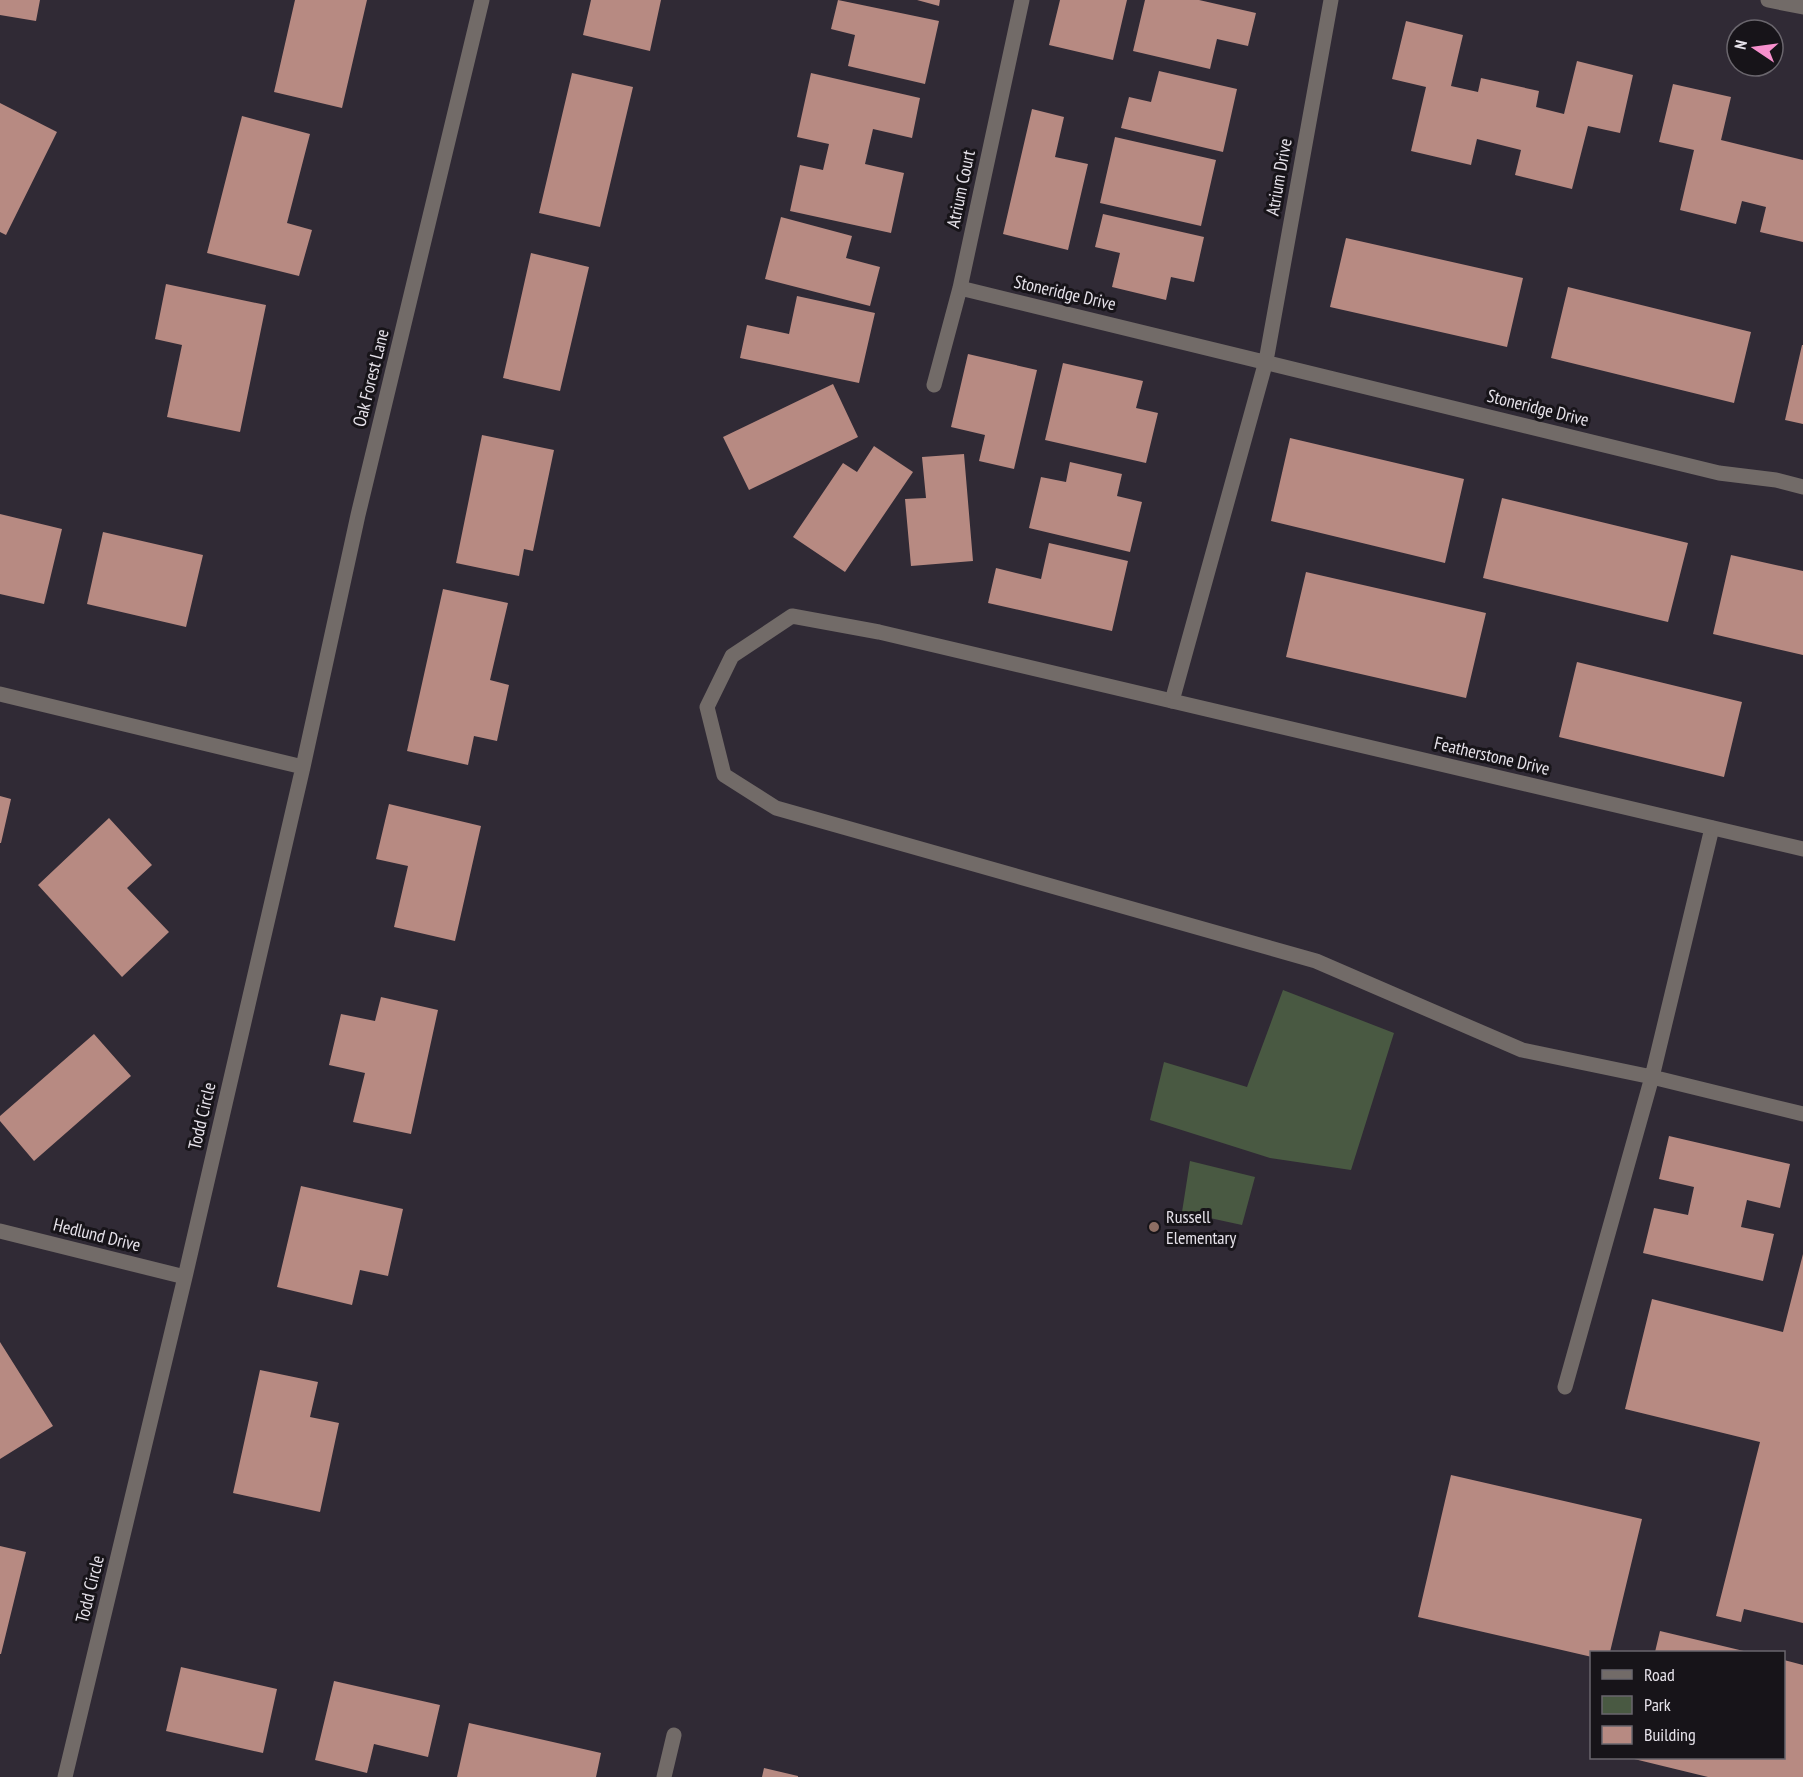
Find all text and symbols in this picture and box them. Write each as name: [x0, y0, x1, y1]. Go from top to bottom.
north arrow: [1725, 18, 1785, 78]
text: N: [1730, 38, 1751, 51]
street label: Atrium Drive: [1260, 136, 1297, 217]
street label: Atrium Court: [941, 148, 980, 230]
street label: Stoneridge Drive: [1012, 270, 1118, 315]
street label: Oak Forest Lane: [347, 327, 394, 429]
street label: Stoneridge Drive: [1485, 384, 1591, 431]
street label: Featherstone Drive: [1432, 731, 1552, 780]
street label: Todd Circle: [183, 1080, 220, 1152]
place label: Russell Elementary: [1166, 1205, 1236, 1249]
street label: Hedlund Drive: [51, 1213, 143, 1256]
marker: Russell Elementary: [1147, 1220, 1161, 1234]
street label: Todd Circle: [70, 1553, 109, 1625]
legend: [1590, 1651, 1785, 1759]
text: Road: [1644, 1663, 1675, 1686]
text: Park: [1644, 1693, 1671, 1716]
text: Building: [1644, 1723, 1696, 1746]

